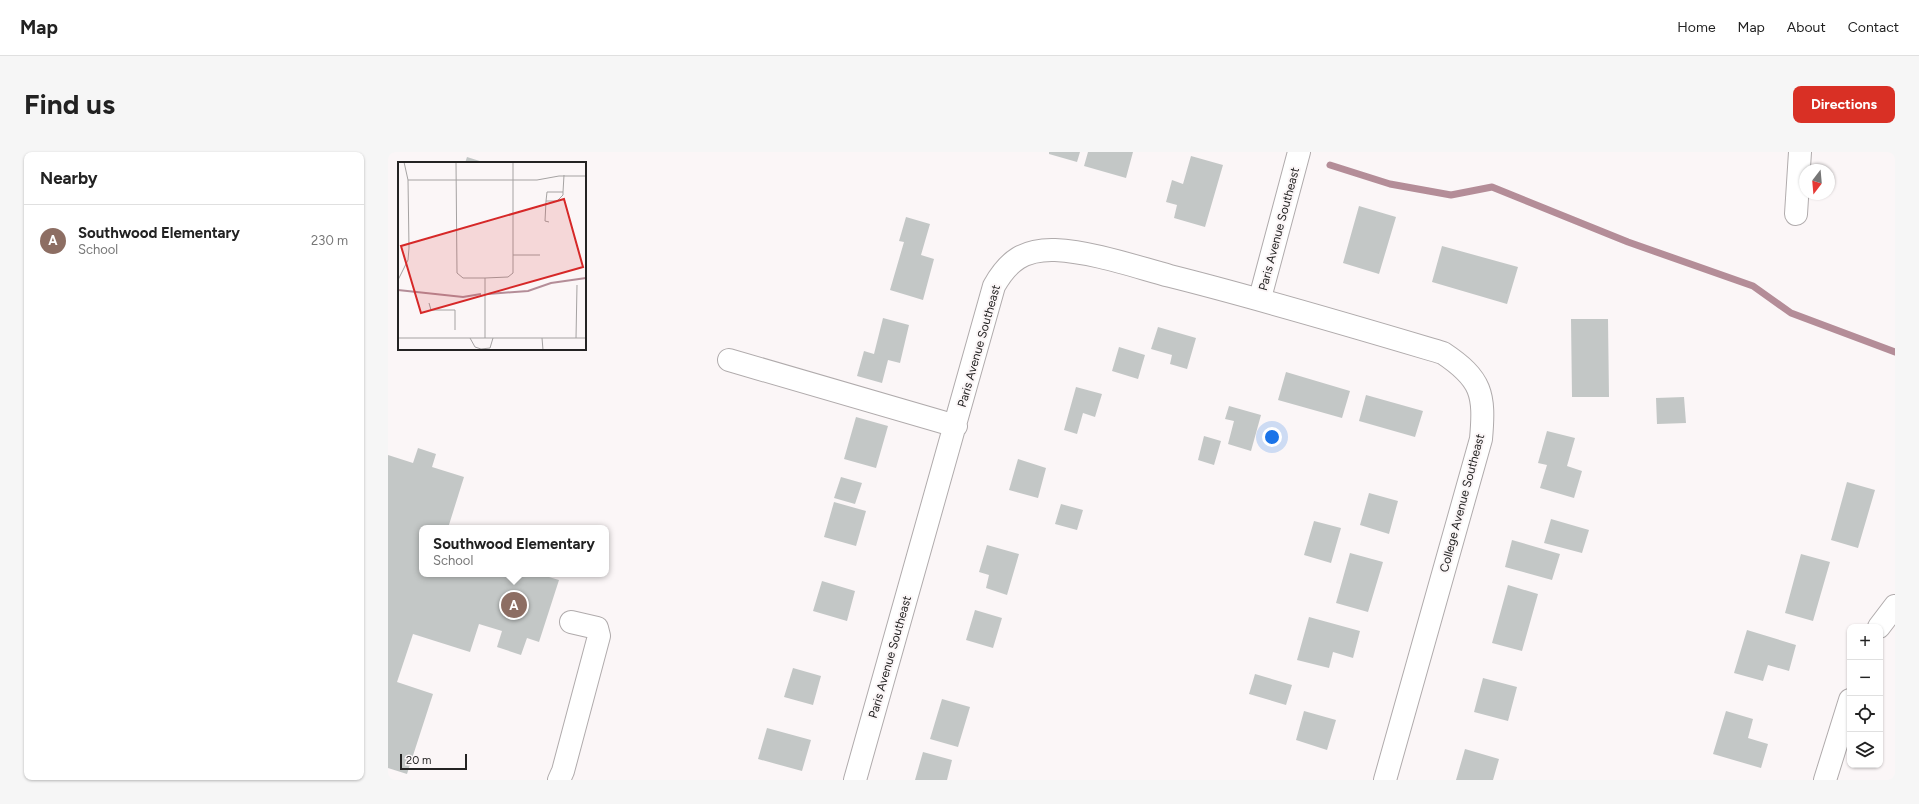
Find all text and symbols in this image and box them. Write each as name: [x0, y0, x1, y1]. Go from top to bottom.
text: Map: [20, 16, 58, 39]
text: Home: [1677, 19, 1716, 36]
text: Map: [1738, 19, 1765, 36]
text: About: [1787, 19, 1826, 36]
text: Contact: [1848, 19, 1899, 36]
button: Directions: [1793, 86, 1895, 123]
text: Find us: [24, 87, 115, 121]
inset map: [398, 162, 586, 350]
north arrow: [1799, 164, 1835, 200]
street label: Paris Avenue Southeast: [1256, 165, 1302, 292]
text: Nearby: [40, 168, 98, 188]
text: Southwood Elementary: [78, 224, 240, 242]
text: A: [48, 233, 58, 248]
text: 230 m: [311, 233, 348, 248]
text: School: [78, 242, 118, 257]
street label: Paris Avenue Southeast: [955, 283, 1003, 409]
your location: [1262, 427, 1282, 447]
street label: College Avenue Southeast: [1437, 432, 1487, 574]
popup: [419, 525, 609, 577]
text: Southwood Elementary: [433, 535, 595, 553]
text: School: [433, 553, 473, 568]
pin: A: [501, 590, 527, 620]
street label: Paris Avenue Southeast: [866, 594, 914, 720]
map controls: [1847, 624, 1883, 768]
button: +: [1847, 624, 1883, 660]
button: −: [1847, 660, 1883, 696]
button: locate: [1847, 696, 1883, 732]
button: layers: [1847, 732, 1883, 768]
scale bar: [400, 752, 467, 771]
text: 20 m: [406, 754, 431, 767]

